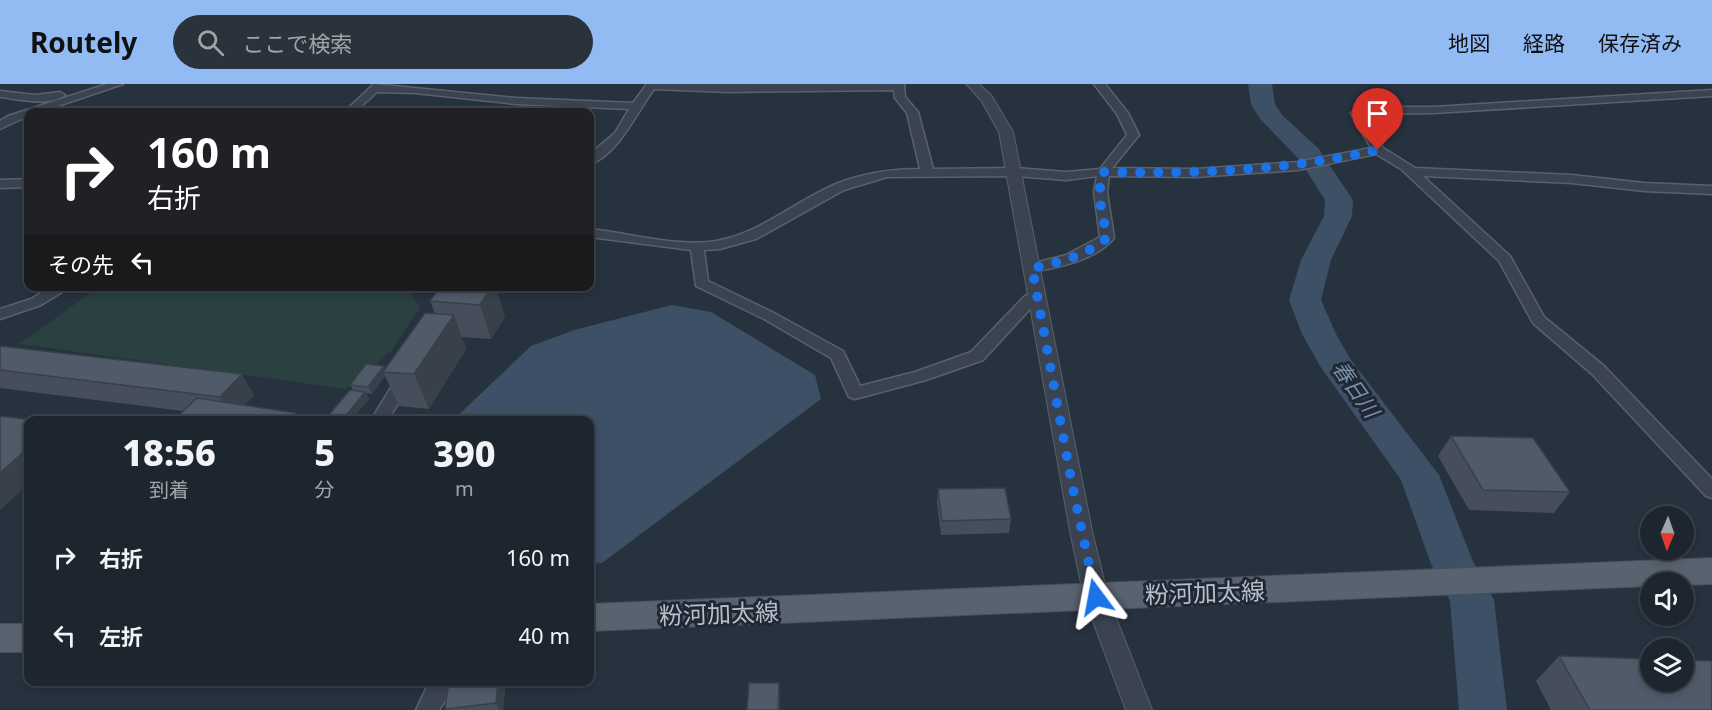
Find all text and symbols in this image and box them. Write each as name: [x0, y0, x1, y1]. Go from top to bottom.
search box: [173, 15, 593, 69]
text: Routely: [30, 23, 137, 61]
icon: search: [194, 26, 227, 59]
text: ここで検索: [242, 28, 352, 58]
text: 地図: [1448, 29, 1490, 57]
text: 経路: [1523, 29, 1565, 57]
text: 保存済み: [1598, 29, 1682, 57]
pin: [1352, 88, 1403, 150]
icon: arrive: [1361, 97, 1394, 130]
text: 160 m: [147, 123, 271, 180]
icon: right: [48, 132, 126, 210]
text: 右折: [147, 179, 201, 216]
icon: left: [126, 246, 159, 279]
text: その先: [48, 249, 114, 279]
water label: 春日川: [1326, 355, 1387, 424]
text: 18:56: [122, 428, 216, 477]
text: 5: [314, 428, 335, 477]
text: 390: [433, 429, 496, 478]
text: m: [455, 475, 474, 502]
text: 到着: [149, 476, 189, 503]
text: 分: [315, 476, 335, 503]
north arrow: [1640, 506, 1694, 560]
map controls: [1640, 506, 1694, 692]
icon: right: [48, 541, 81, 574]
text: 160 m: [506, 542, 570, 572]
text: 右折: [99, 543, 143, 573]
position arrow: [1064, 565, 1128, 629]
button: sound: [1640, 572, 1694, 626]
street label: 粉河加太線: [1144, 573, 1266, 611]
street label: 粉河加太線: [658, 594, 780, 632]
icon: left: [48, 619, 81, 652]
text: 40 m: [519, 620, 570, 650]
text: 左折: [99, 621, 143, 651]
button: layers: [1640, 638, 1694, 692]

